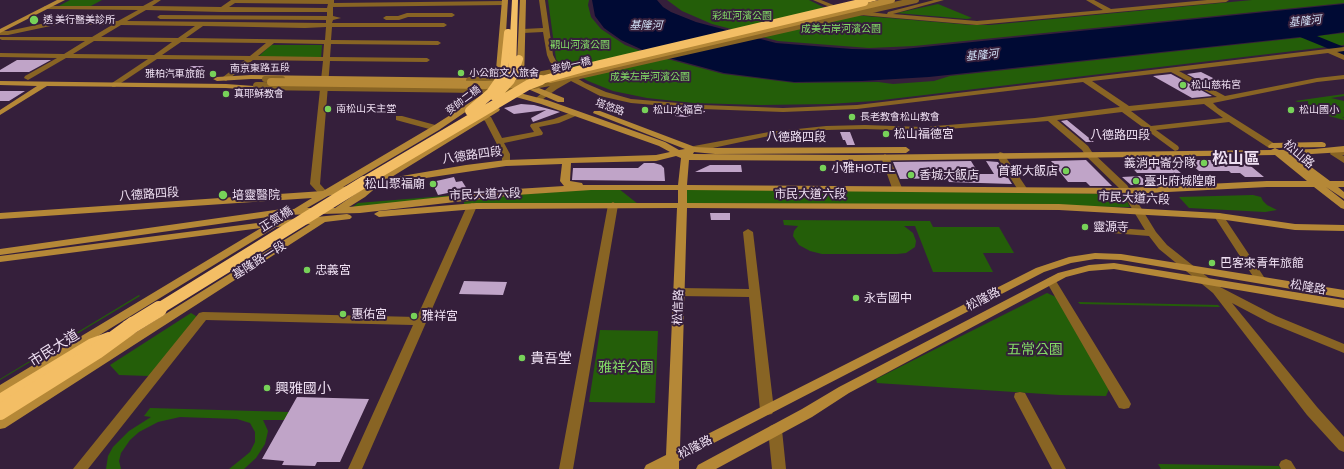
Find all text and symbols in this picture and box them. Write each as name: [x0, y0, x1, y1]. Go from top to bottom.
park label: 彩虹河濱公園: [712, 10, 772, 22]
water label: 基隆河: [1288, 13, 1322, 29]
marker: 透 美行醫美診所: [28, 14, 40, 26]
place label: 透 美行醫美診所: [43, 14, 115, 26]
water label: 基隆河: [630, 18, 662, 32]
park label: 成美右岸河濱公園: [801, 23, 881, 35]
park label: 觀山河濱公園: [550, 39, 610, 51]
water label: 基隆河: [965, 47, 999, 63]
street label: 麥帥一橋: [550, 55, 592, 75]
street label: 南京東路五段: [230, 61, 290, 75]
place label: 小公館文人旅舍: [469, 67, 539, 79]
place label: 雅柏汽車旅館: [145, 68, 205, 80]
marker: 小公館文人旅舍: [456, 68, 466, 78]
marker: 雅柏汽車旅館: [208, 69, 218, 79]
park label: 成美左岸河濱公園: [610, 71, 690, 83]
place label: 松山慈祐宮: [1191, 79, 1241, 91]
marker: 松山慈祐宮: [1178, 80, 1188, 90]
street label: 麥帥二橋: [443, 83, 483, 117]
place label: 真耶穌教會: [234, 88, 284, 100]
marker: 真耶穌教會: [221, 89, 231, 99]
street label: 塔悠路: [594, 96, 626, 118]
place label: 南松山天主堂: [336, 103, 396, 115]
marker: 南松山天主堂: [323, 104, 333, 114]
place label: 松山水福宮: [653, 104, 703, 116]
place label: 松山國小: [1299, 104, 1339, 116]
marker: 松山水福宮: [640, 105, 650, 115]
marker: 松山國小: [1286, 105, 1296, 115]
place label: 長老教會松山教會: [860, 111, 940, 123]
marker: 長老教會松山教會: [847, 112, 857, 122]
place label: 松山福德宮: [894, 127, 954, 141]
street label: 八德路四段: [1090, 128, 1150, 142]
marker: 松山福德宮: [881, 129, 891, 139]
street label: 八德路四段: [766, 130, 826, 144]
street label: 松山路: [1281, 137, 1317, 171]
street label: 八德路四段: [441, 144, 503, 166]
district label: 松山區: [1212, 149, 1260, 169]
place label: 義消中崙分隊: [1124, 156, 1196, 170]
marker: 義消中崙分隊: [1199, 158, 1209, 168]
place label: 小雅HOTEL: [831, 161, 895, 175]
marker: 小雅HOTEL: [818, 163, 828, 173]
place label: 首都大飯店: [998, 164, 1058, 178]
marker: 首都大飯店: [1061, 166, 1071, 176]
place label: 香城大飯店: [919, 168, 979, 182]
marker: 香城大飯店: [906, 170, 916, 180]
place label: 臺北府城隍廟: [1144, 174, 1216, 188]
marker: 臺北府城隍廟: [1131, 176, 1141, 186]
place label: 松山聚福廟: [365, 177, 425, 191]
marker: 松山聚福廟: [428, 179, 438, 189]
street label: 八德路四段: [119, 185, 179, 203]
street label: 市民大道六段: [449, 186, 521, 202]
street label: 市民大道六段: [774, 187, 846, 201]
place label: 培靈醫院: [232, 188, 280, 202]
marker: 培靈醫院: [217, 189, 229, 201]
street label: 市民大道六段: [1098, 189, 1170, 207]
street label: 正氣橋: [257, 203, 295, 235]
place label: 靈源寺: [1093, 220, 1129, 234]
marker: 靈源寺: [1080, 222, 1090, 232]
street label: 基隆路一段: [230, 238, 288, 282]
place label: 巴客來青年旅館: [1220, 256, 1304, 270]
marker: 巴客來青年旅館: [1207, 258, 1217, 268]
place label: 忠義宮: [315, 263, 351, 277]
marker: 忠義宮: [302, 265, 312, 275]
street label: 松隆路: [1289, 277, 1327, 297]
street label: 松隆路: [964, 284, 1002, 314]
street label: 松信路: [670, 289, 686, 325]
place label: 永吉國中: [864, 291, 912, 305]
marker: 永吉國中: [851, 293, 861, 303]
place label: 惠佑宮: [351, 307, 387, 321]
marker: 惠佑宮: [338, 309, 348, 319]
place label: 雅祥宮: [422, 309, 458, 323]
marker: 雅祥宮: [409, 311, 419, 321]
street label: 市民大道: [26, 326, 82, 370]
park label: 五常公園: [1007, 341, 1063, 357]
place label: 貴吾堂: [530, 350, 572, 366]
marker: 貴吾堂: [517, 353, 527, 363]
park label: 雅祥公園: [598, 359, 654, 375]
place label: 興雅國小: [275, 380, 331, 396]
marker: 興雅國小: [262, 383, 272, 393]
street label: 松隆路: [676, 432, 714, 462]

